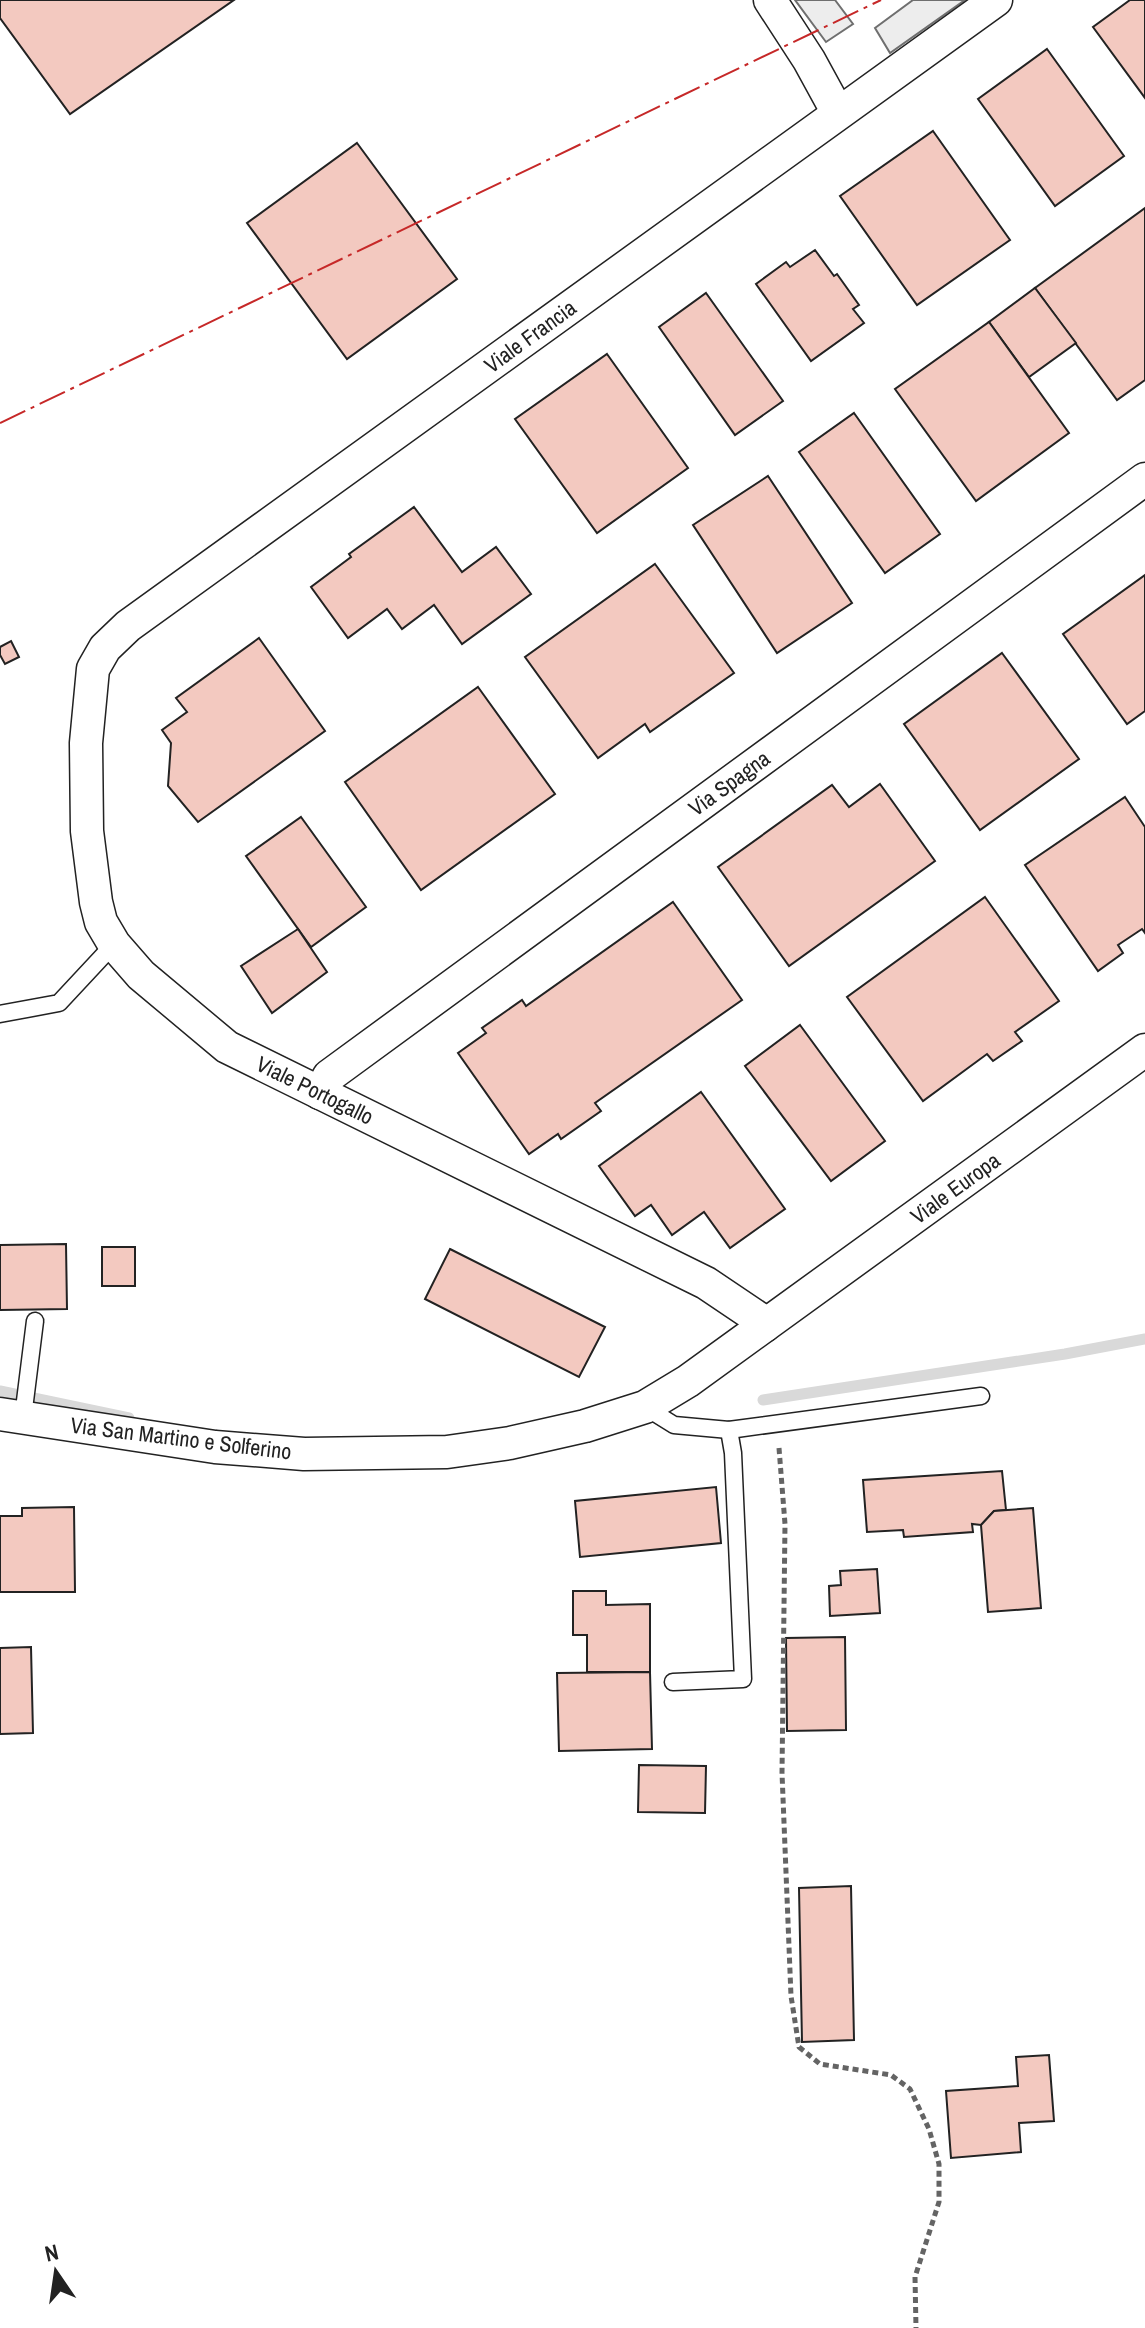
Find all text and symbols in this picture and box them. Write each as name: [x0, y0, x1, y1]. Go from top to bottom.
street label: Viale Francia: [478, 292, 582, 380]
street label: Via Spagna: [682, 743, 776, 823]
street label: Viale Portogallo: [251, 1049, 379, 1131]
street label: Viale Europa: [904, 1145, 1006, 1231]
street label: Via San Martino e Solferino: [69, 1410, 293, 1466]
north arrow: [16, 2232, 96, 2312]
text: N: [42, 2236, 61, 2269]

